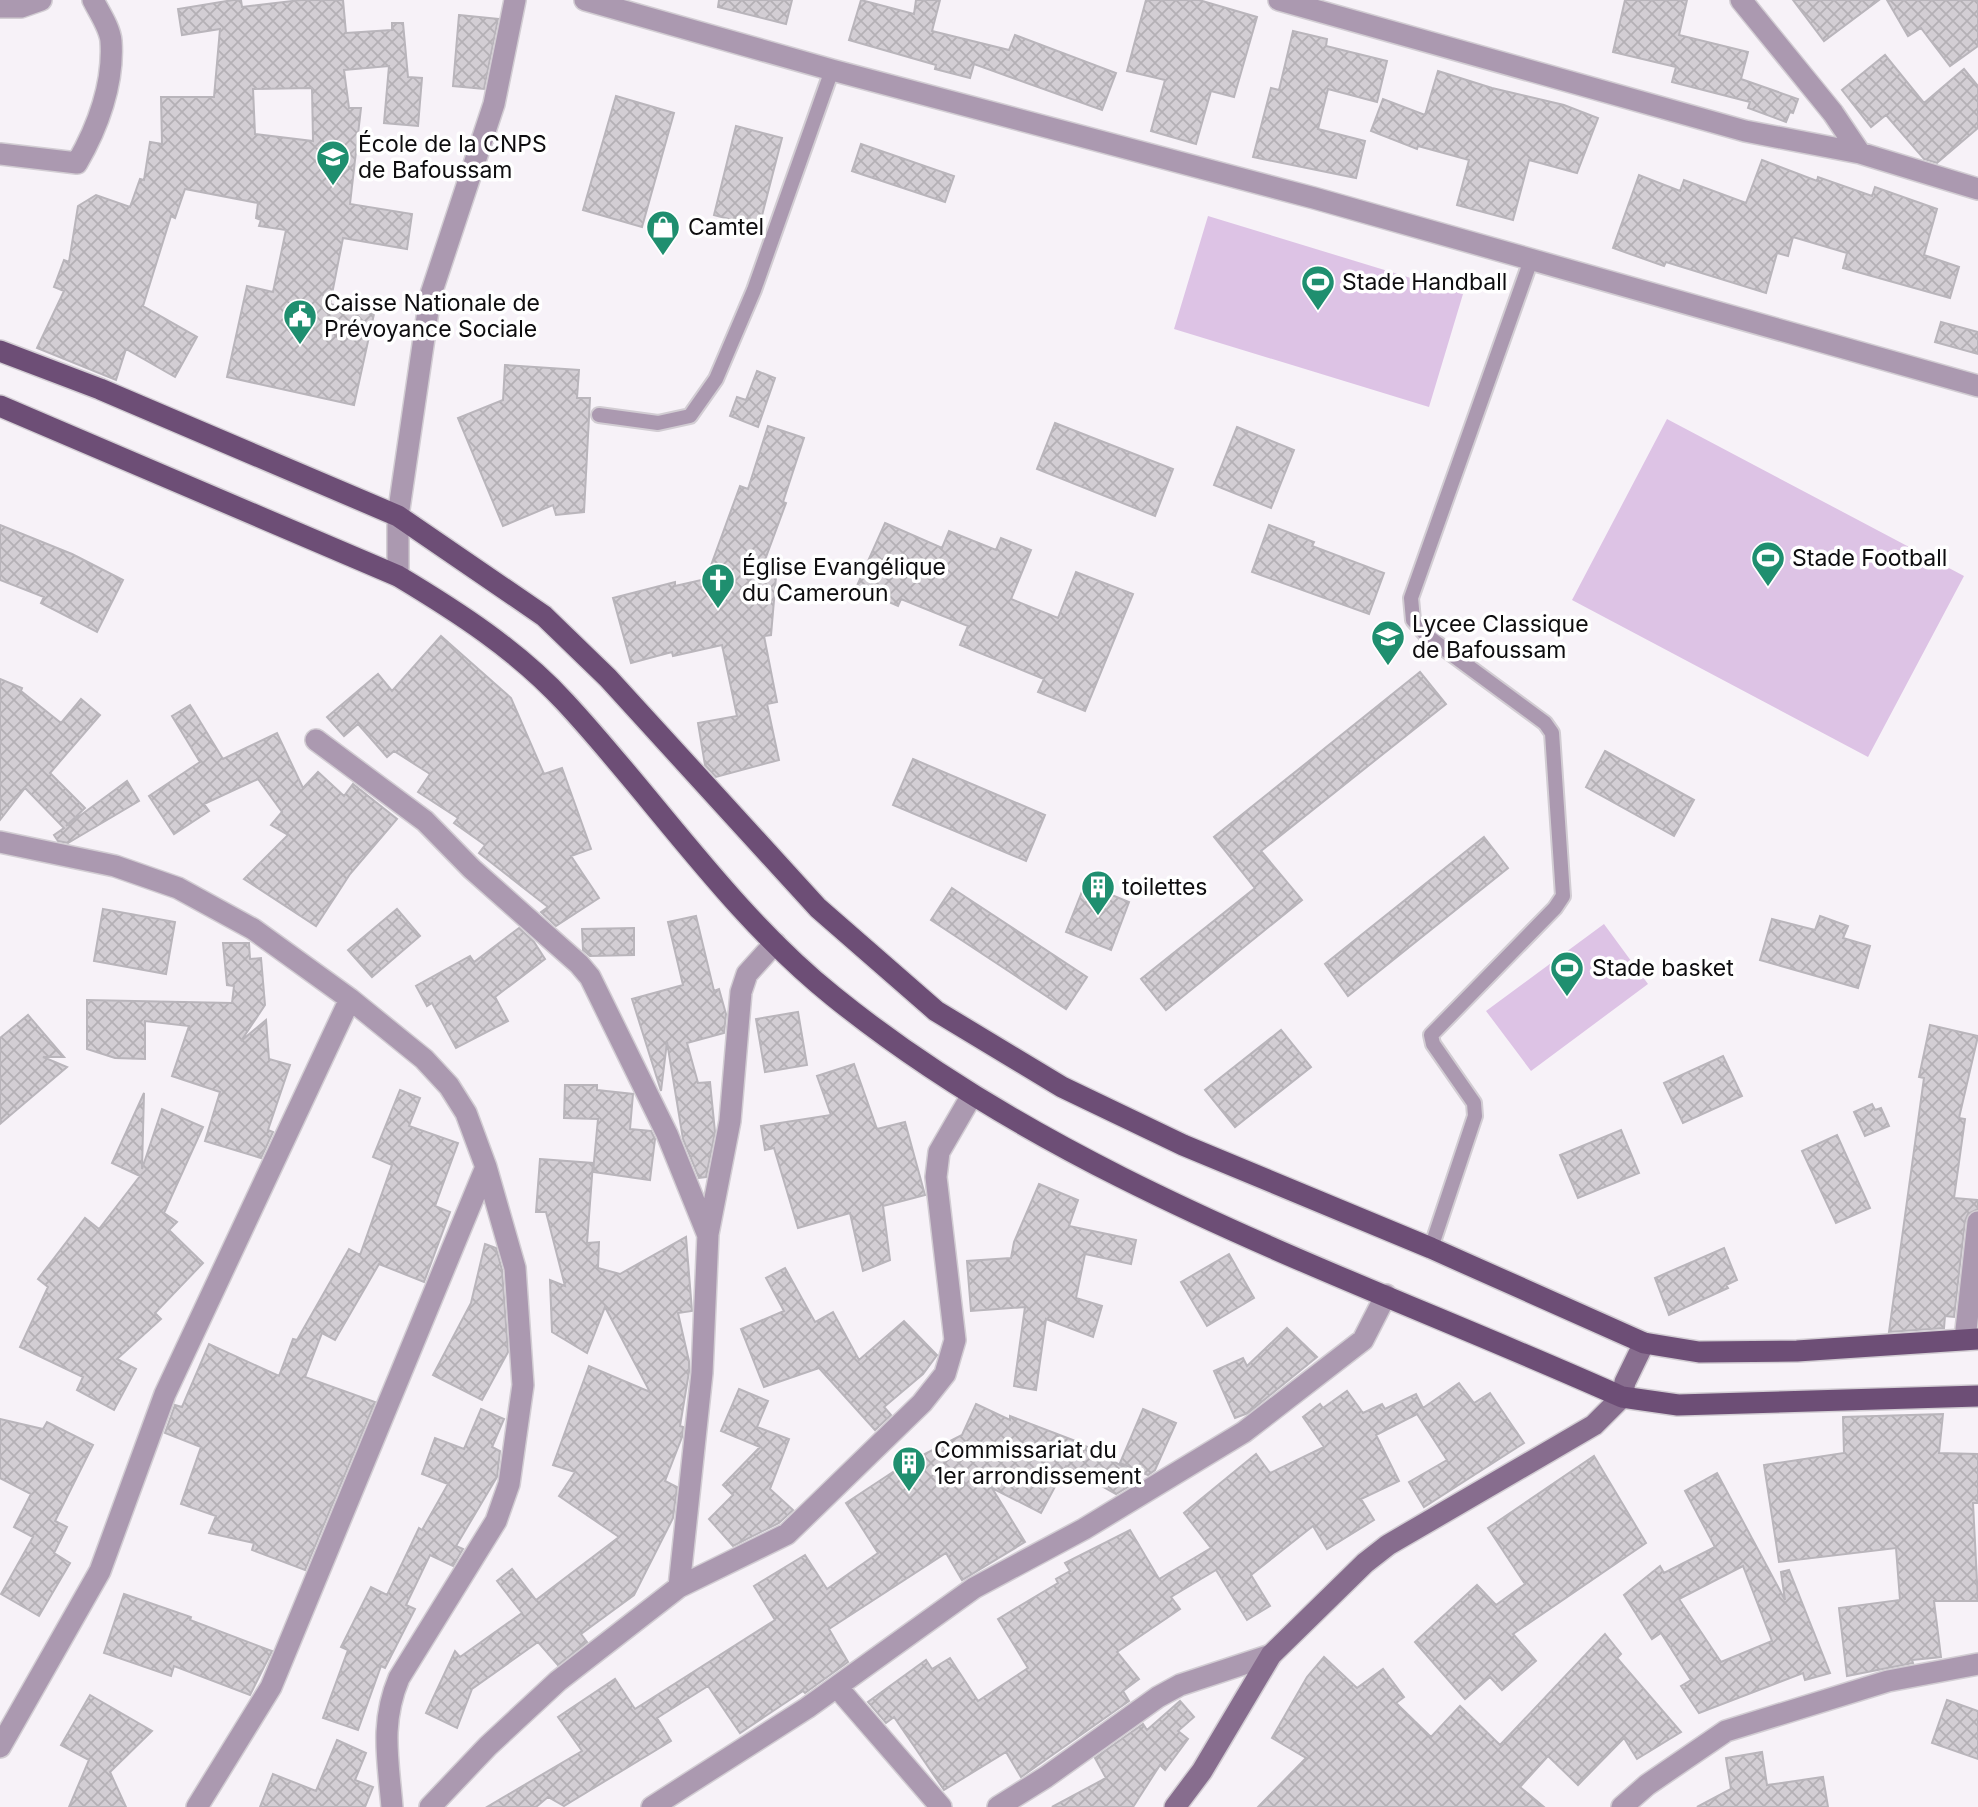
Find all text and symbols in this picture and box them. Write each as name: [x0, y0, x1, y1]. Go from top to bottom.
place label: École de la CNPS de Bafoussam: [358, 130, 547, 184]
school or university icon: École de la CNPS de Bafoussam: [314, 138, 352, 187]
shop icon: Camtel: [644, 208, 682, 257]
place label: Camtel: [688, 213, 764, 241]
sports icon: Stade Handball: [1299, 263, 1337, 312]
place label: Stade Handball: [1342, 268, 1507, 296]
place label: Caisse Nationale de Prévoyance Sociale: [324, 289, 540, 343]
public building icon: Caisse Nationale de Prévoyance Sociale: [281, 297, 319, 346]
sports icon: Stade Football: [1749, 539, 1787, 588]
place label: Stade Football: [1792, 544, 1947, 572]
place label: Église Evangélique du Cameroun: [742, 553, 946, 607]
church icon: Église Evangélique du Cameroun: [699, 561, 737, 610]
place label: Lycee Classique de Bafoussam: [1412, 610, 1589, 664]
school or university icon: Lycee Classique de Bafoussam: [1369, 618, 1407, 667]
building icon: toilettes: [1079, 868, 1117, 917]
place label: toilettes: [1122, 873, 1207, 901]
sports icon: Stade basket: [1548, 949, 1586, 998]
place label: Stade basket: [1592, 954, 1734, 982]
place label: Commissariat du 1er arrondissement: [934, 1436, 1142, 1490]
building icon: Commissariat du 1er arrondissement: [890, 1444, 928, 1493]

